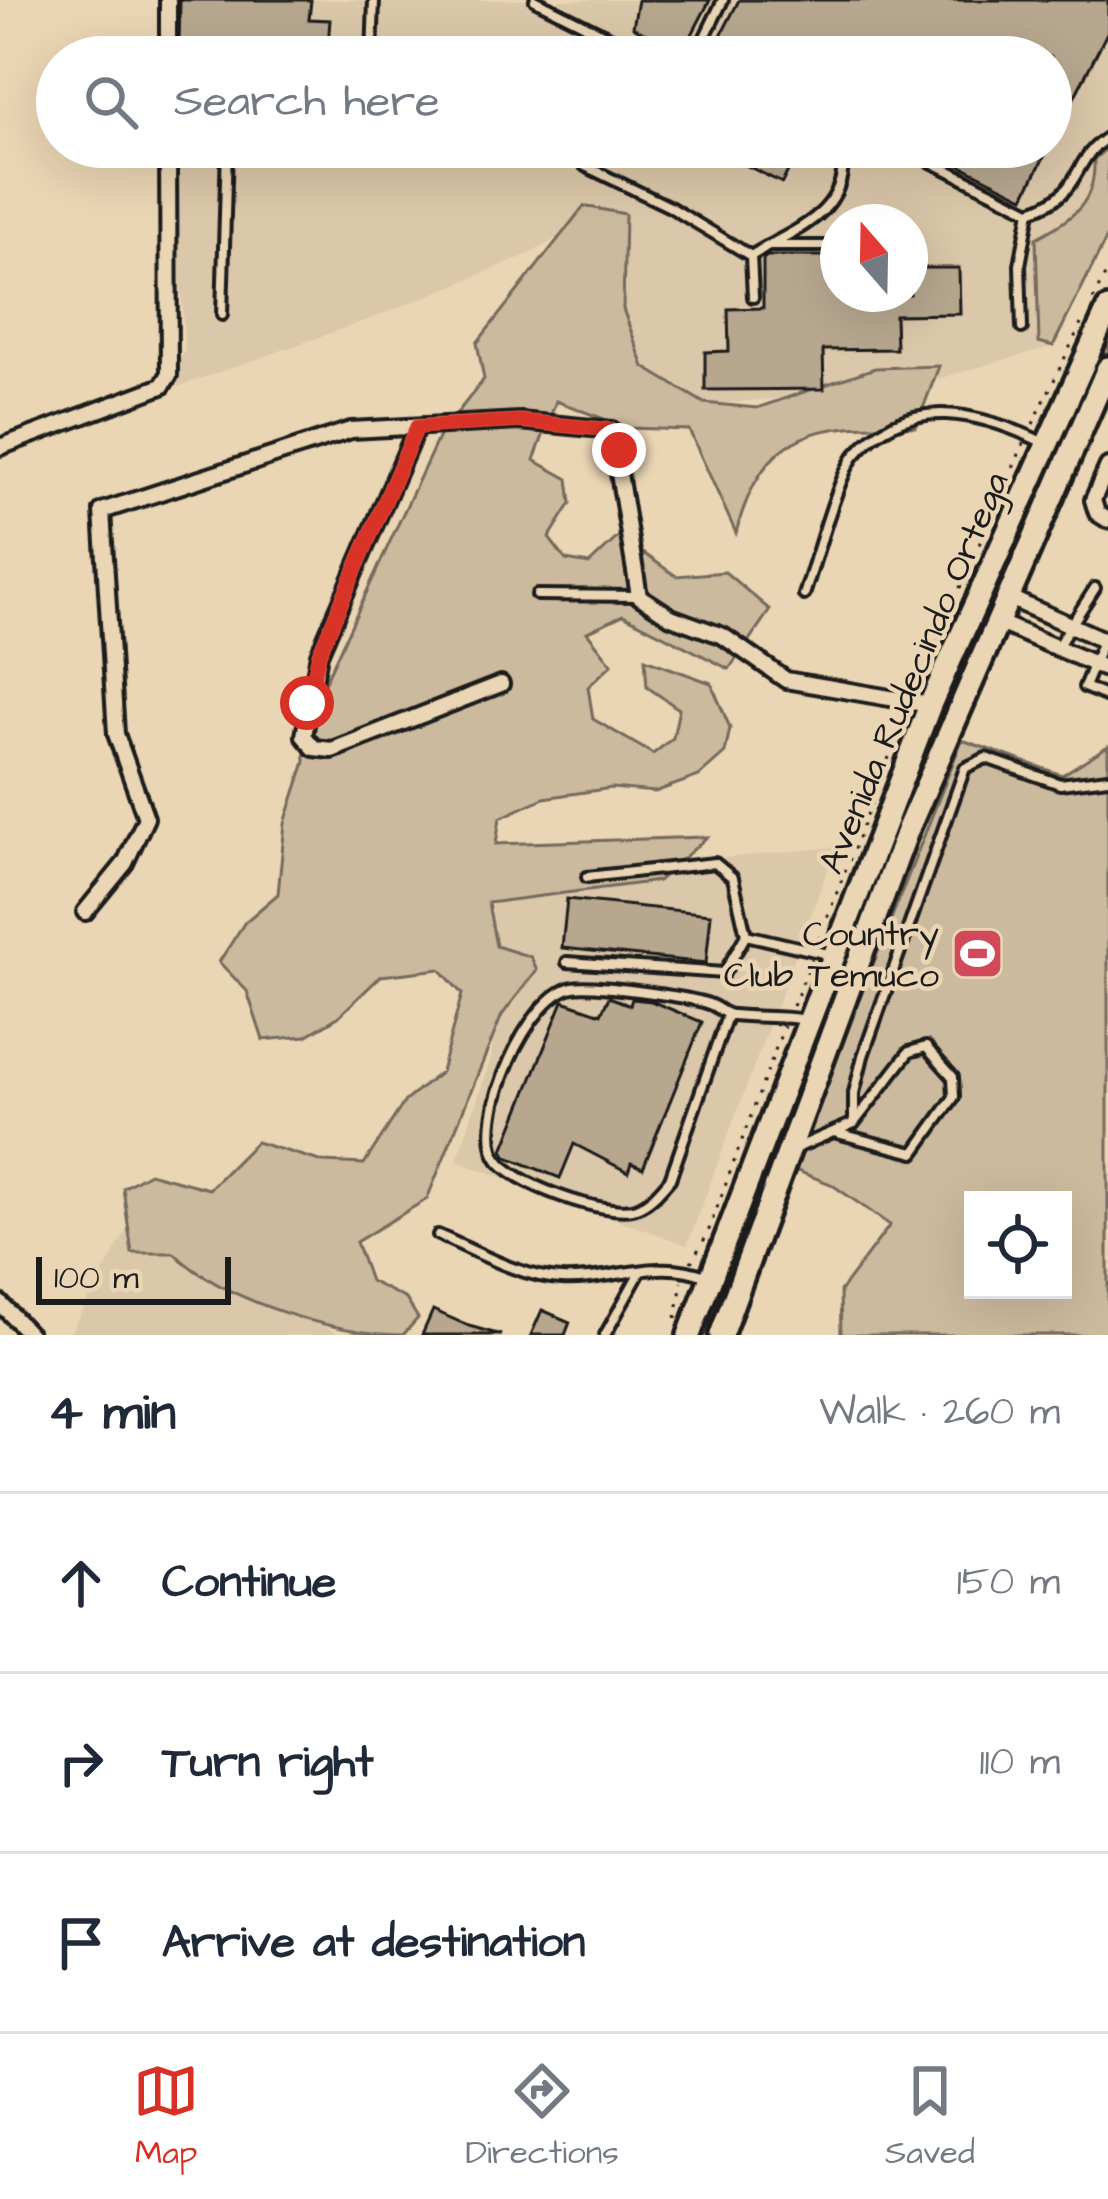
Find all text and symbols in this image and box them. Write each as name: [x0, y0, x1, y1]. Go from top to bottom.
search box: [36, 36, 1072, 168]
icon: search: [78, 69, 144, 135]
text: Search here: [174, 71, 440, 133]
north arrow: [820, 204, 928, 312]
route end: [592, 423, 646, 477]
street label: Avenida Rudecindo Ortega: [806, 464, 1023, 882]
route start: [280, 676, 334, 730]
place label: Country Club Temuco: [724, 909, 939, 1001]
sports icon: Country Club Temuco: [950, 925, 1006, 981]
map controls: [964, 1191, 1072, 1299]
button: locate: [964, 1191, 1072, 1299]
scale bar: [36, 1251, 231, 1304]
text: 100 m: [54, 1255, 139, 1301]
text: 4 min: [48, 1378, 176, 1449]
text: Walk · 260 m: [819, 1386, 1060, 1440]
icon: ahead: [48, 1550, 114, 1616]
text: Continue: [162, 1552, 336, 1614]
text: 150 m: [957, 1556, 1060, 1610]
icon: right: [48, 1730, 114, 1796]
text: Turn right: [162, 1732, 374, 1794]
text: 110 m: [979, 1736, 1060, 1790]
icon: arrive: [48, 1910, 114, 1976]
text: Arrive at destination: [162, 1912, 585, 1974]
tab: Map: [133, 2058, 199, 2176]
tab: Directions: [465, 2058, 619, 2176]
tab: Saved: [885, 2058, 975, 2176]

